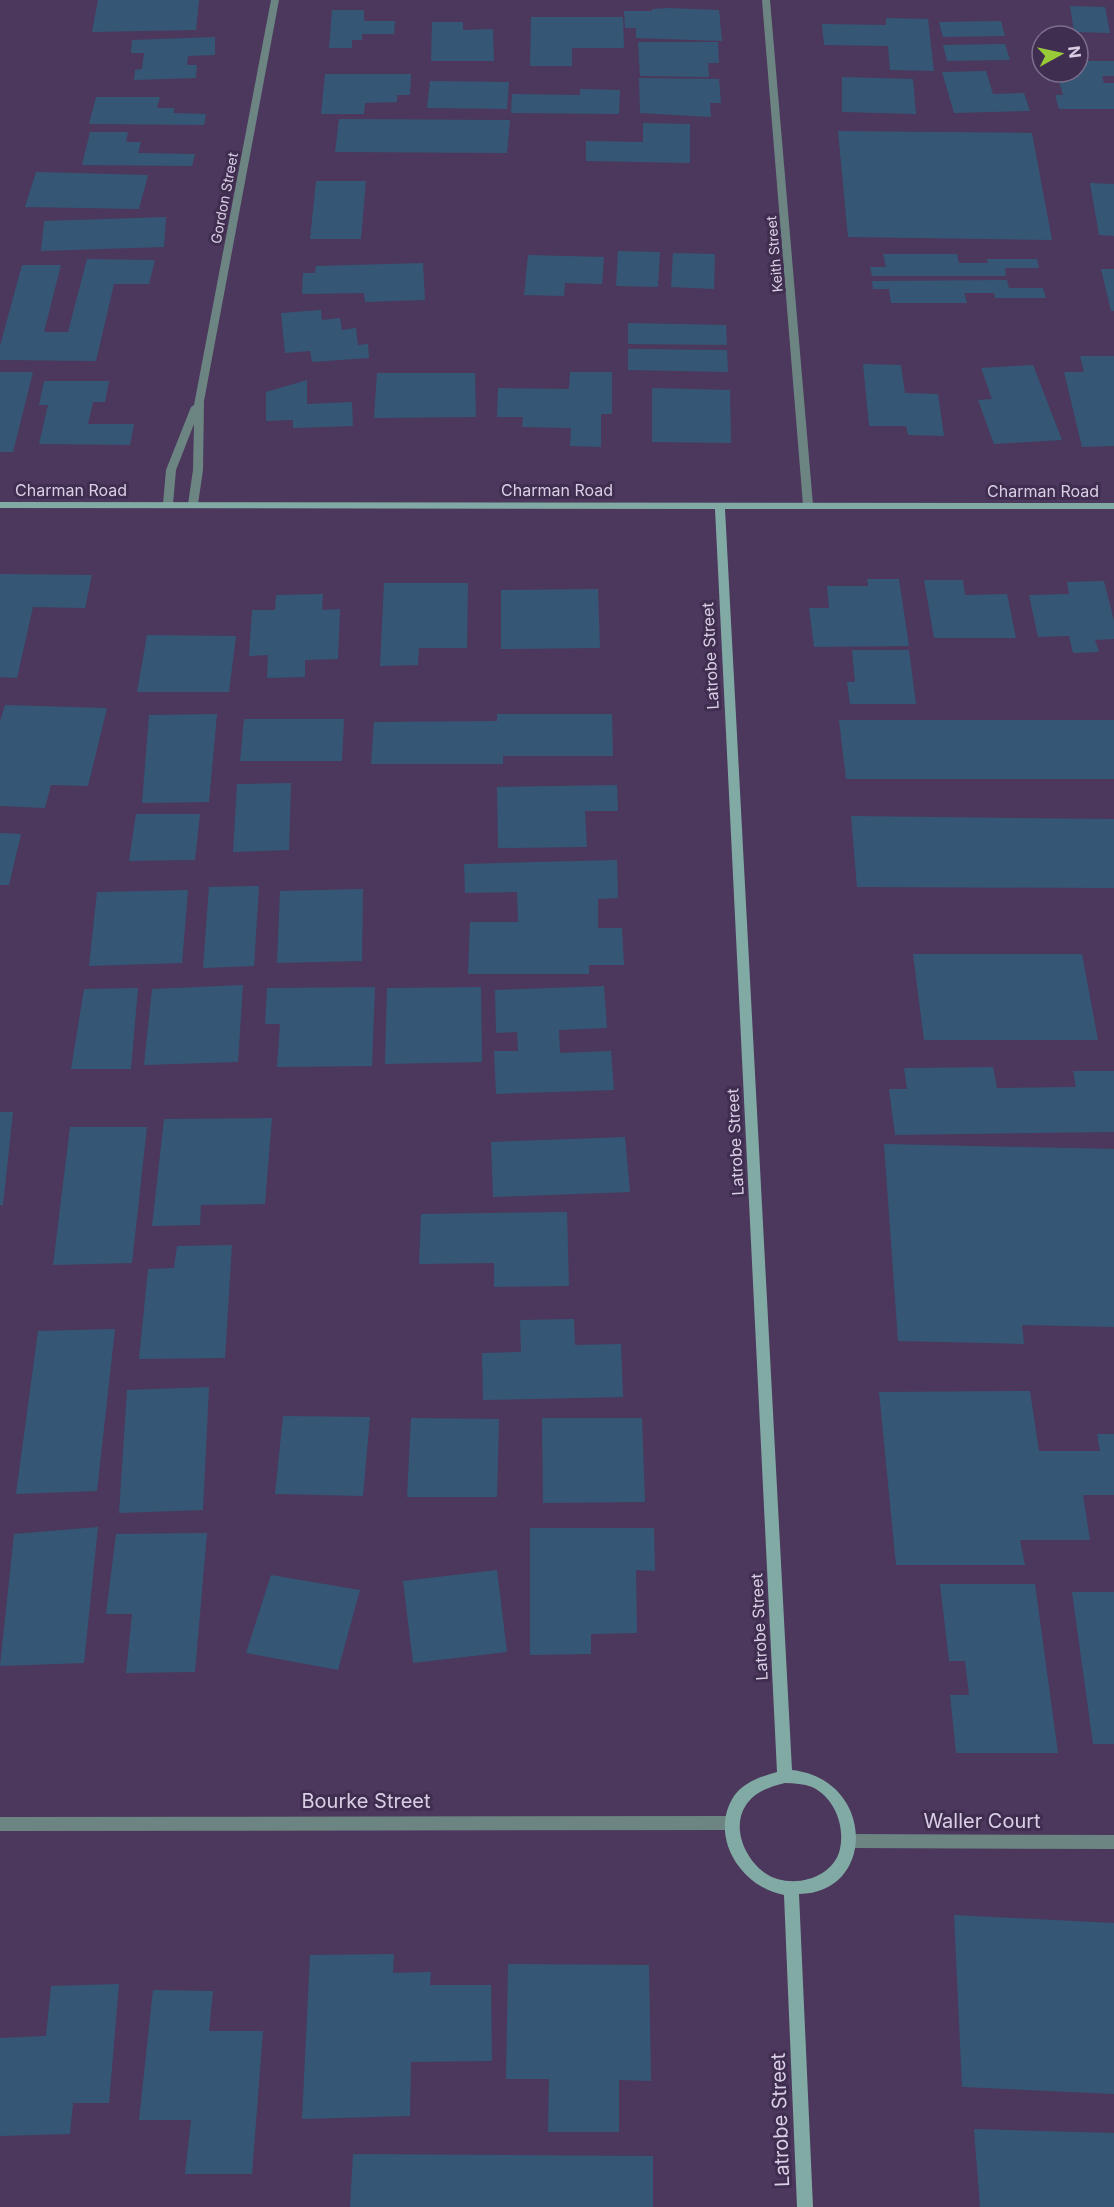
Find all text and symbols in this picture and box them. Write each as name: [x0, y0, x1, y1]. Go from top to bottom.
north arrow: [1030, 24, 1090, 84]
text: N: [1064, 44, 1086, 59]
street label: Gordon Street: [207, 151, 241, 245]
street label: Keith Street: [762, 215, 786, 293]
street label: Charman Road: [15, 480, 127, 500]
street label: Charman Road: [501, 480, 613, 500]
street label: Charman Road: [987, 481, 1099, 501]
street label: Latrobe Street: [697, 602, 723, 710]
street label: Latrobe Street: [722, 1088, 748, 1196]
street label: Latrobe Street: [746, 1573, 772, 1681]
street label: Bourke Street: [302, 1789, 431, 1813]
street label: Waller Court: [923, 1809, 1041, 1833]
street label: Latrobe Street: [766, 2052, 794, 2188]

